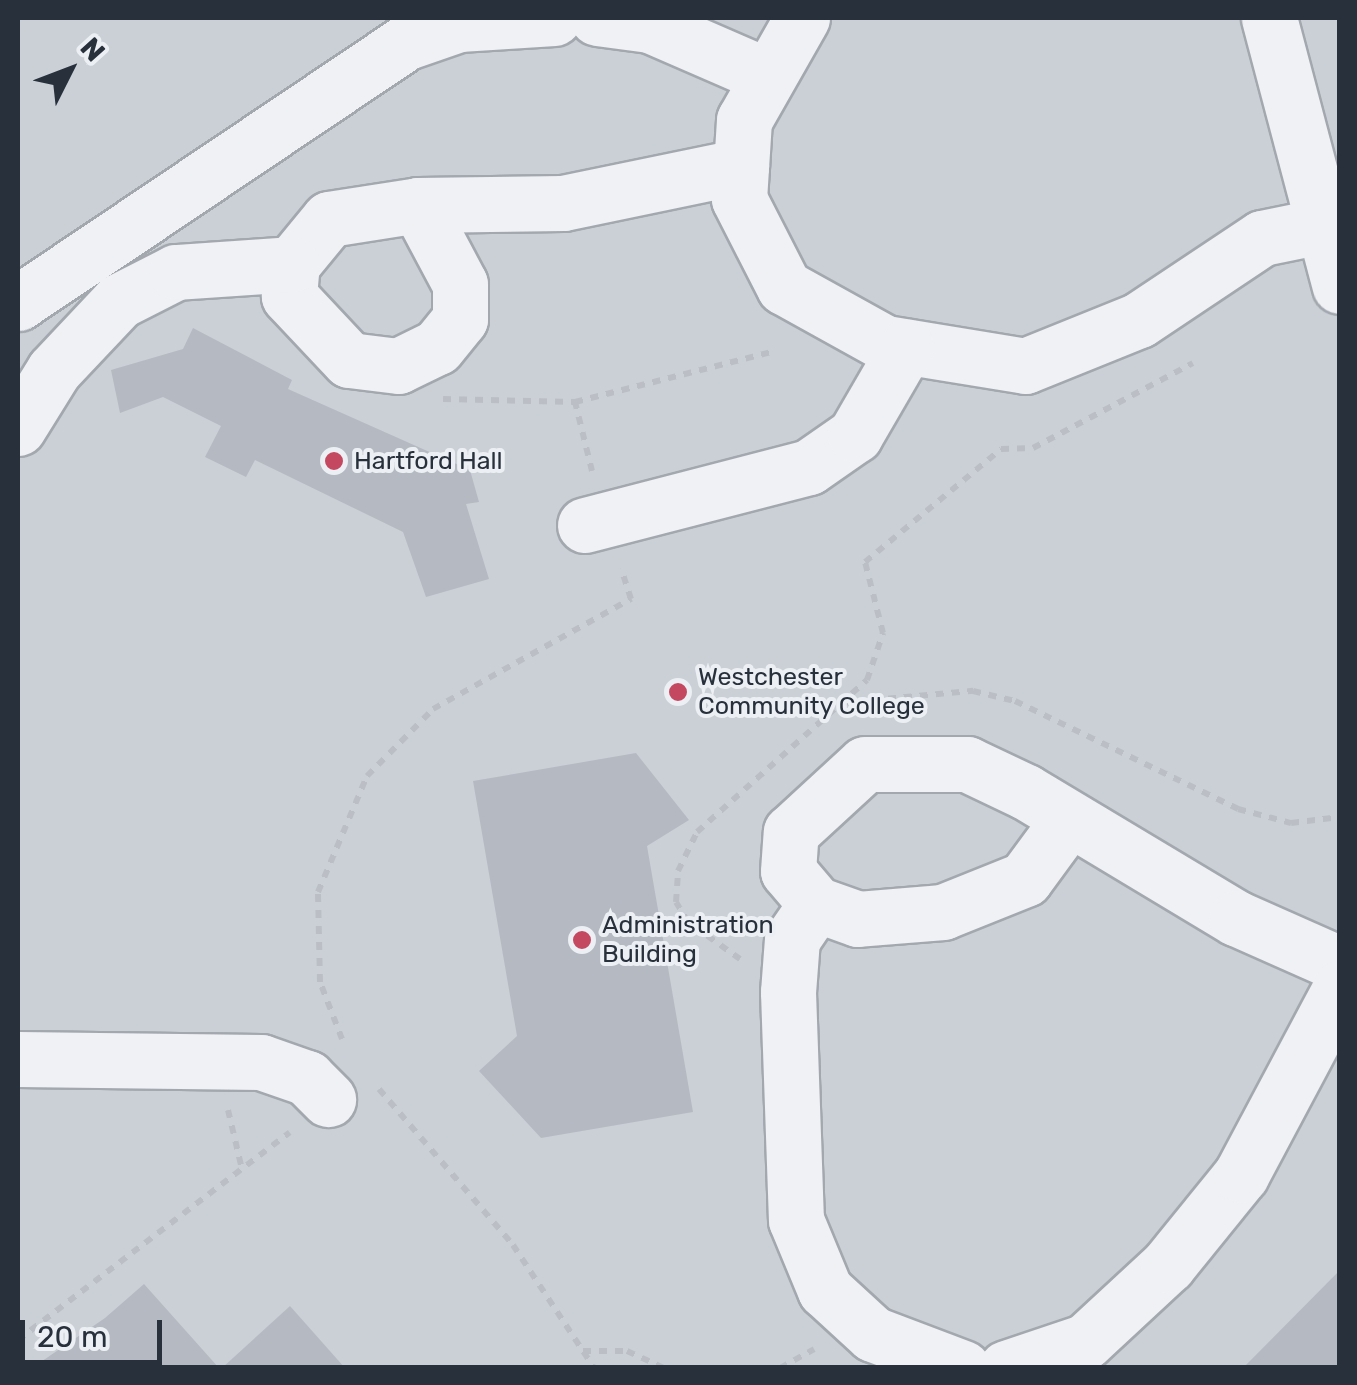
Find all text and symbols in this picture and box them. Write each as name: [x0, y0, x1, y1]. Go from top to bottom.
north arrow: [20, 20, 120, 120]
text: N: [74, 31, 112, 68]
place label: Hartford Hall: [354, 446, 503, 476]
marker: Hartford Hall: [323, 450, 345, 472]
place label: Westchester Community College: [698, 663, 925, 722]
marker: Westchester Community College: [667, 681, 689, 703]
place label: Administration Building: [602, 911, 774, 970]
marker: Administration Building: [571, 929, 593, 951]
scale bar: [25, 1300, 168, 1362]
text: 20 m: [37, 1319, 108, 1355]

